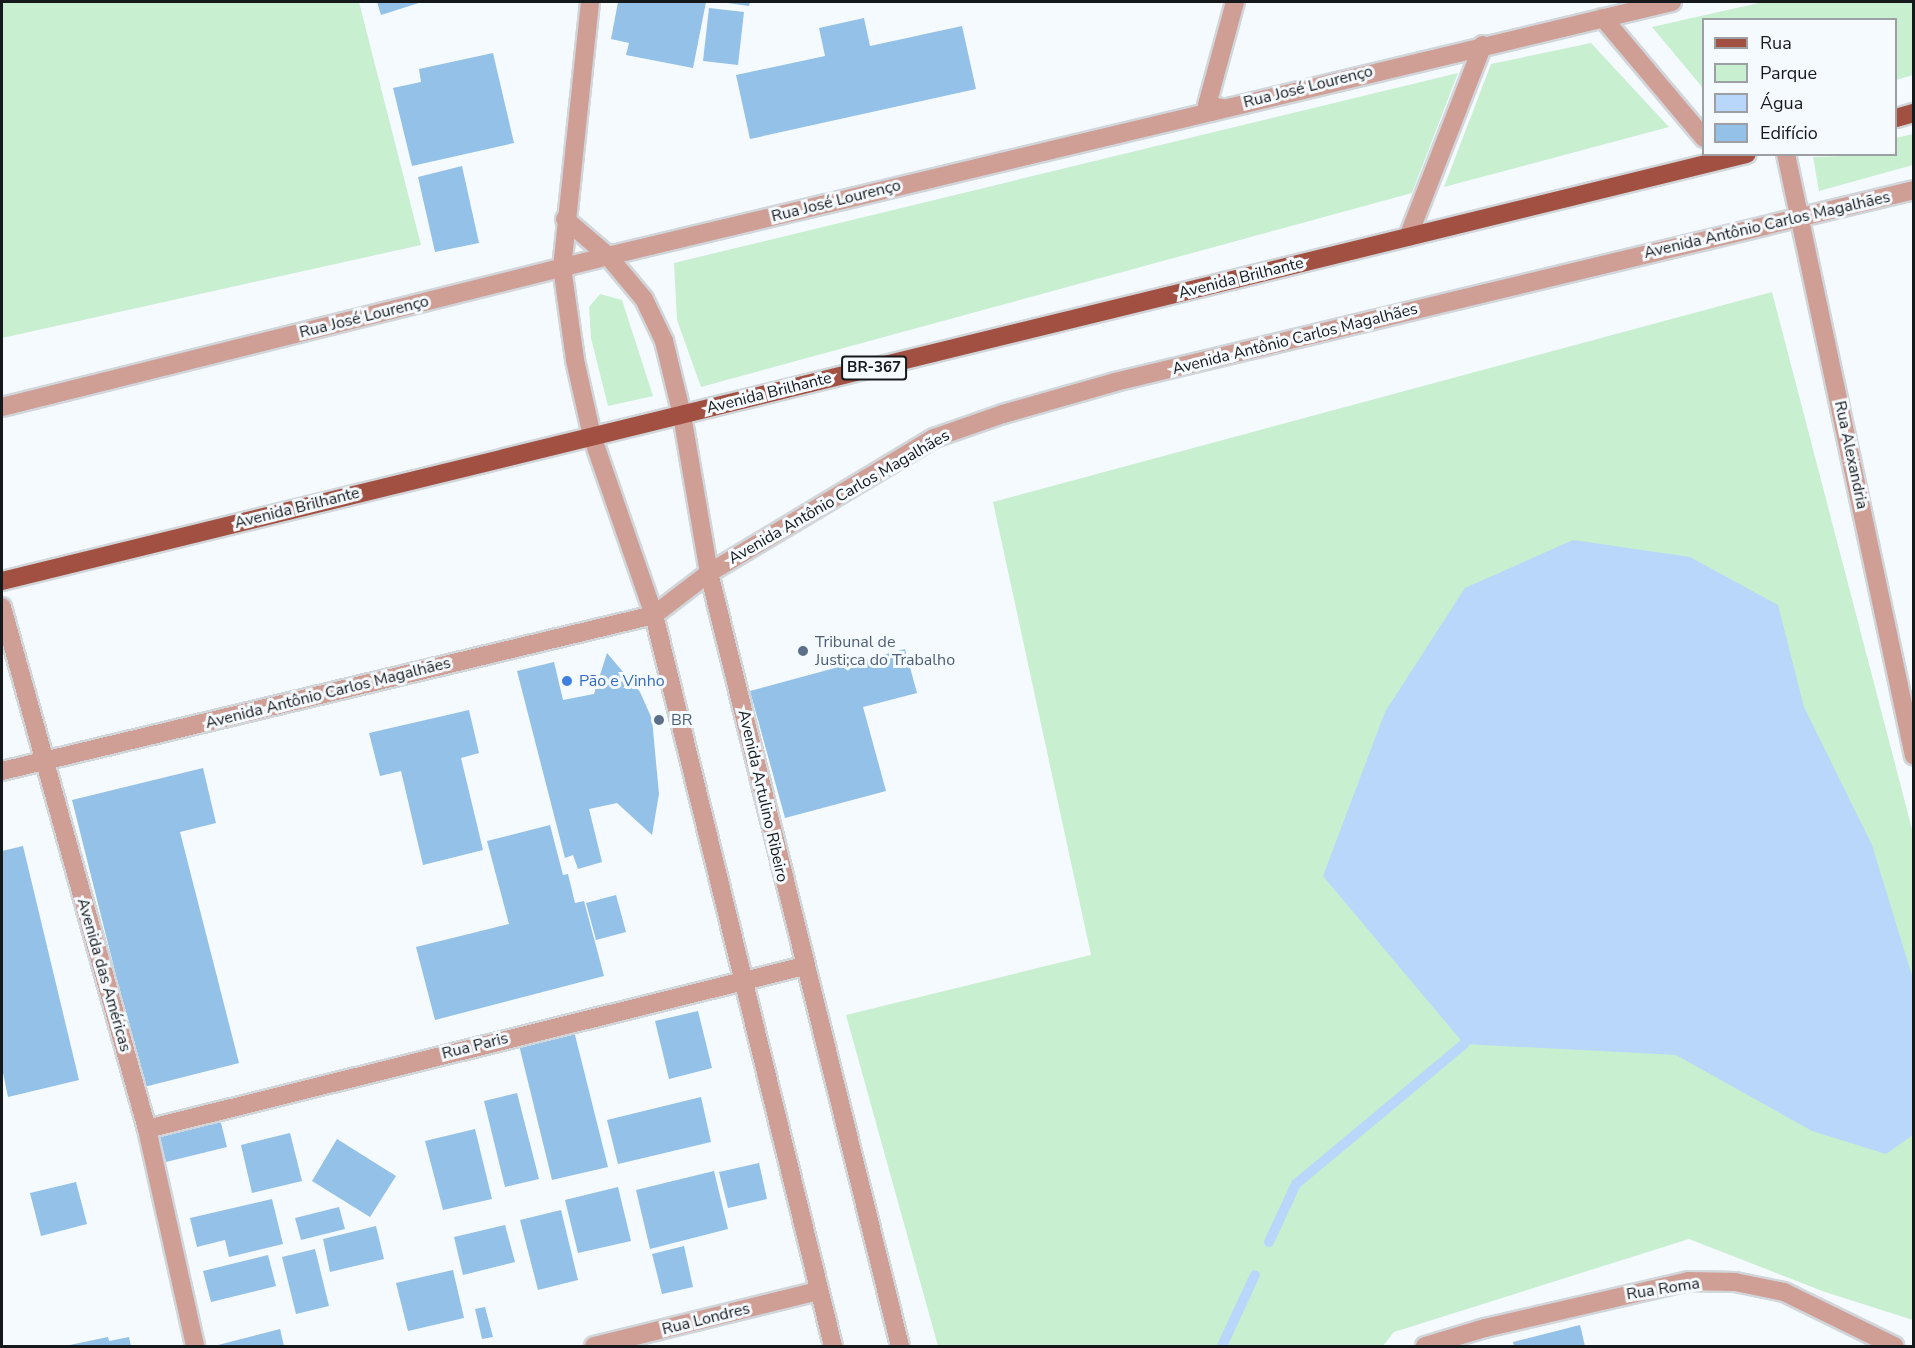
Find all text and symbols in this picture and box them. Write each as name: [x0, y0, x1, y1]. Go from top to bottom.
legend: [1702, 18, 1897, 156]
text: Rua: [1760, 31, 1792, 55]
text: Parque: [1760, 61, 1817, 85]
street label: Rua José Lourenço: [1241, 62, 1375, 112]
text: Água: [1760, 91, 1803, 115]
text: Edifício: [1760, 121, 1818, 145]
street label: Rua José Lourenço: [769, 176, 903, 226]
street label: Avenida Antônio Carlos Magalhães: [1642, 187, 1892, 263]
street label: Avenida Brilhante: [1176, 253, 1306, 303]
street label: Rua José Lourenço: [297, 292, 431, 342]
street label: Avenida Antônio Carlos Magalhães: [1170, 299, 1420, 379]
road number: BR-367: [841, 356, 907, 380]
street label: Avenida Brilhante: [704, 368, 834, 418]
street label: Rua Alexandria: [1830, 399, 1872, 511]
street label: Avenida Antônio Carlos Magalhães: [725, 426, 953, 568]
street label: Avenida Brilhante: [232, 483, 362, 533]
place label: Tribunal de Justi;ca do Trabalho: [815, 632, 955, 670]
marker: Tribunal de Justi;ca do Trabalho: [796, 644, 810, 658]
street label: Avenida Antônio Carlos Magalhães: [203, 653, 453, 733]
place label: Pão e Vinho: [579, 671, 665, 691]
marker: Pão e Vinho: [560, 674, 574, 688]
street label: Avenida Artulino Ribeiro: [734, 708, 792, 884]
place label: BR: [671, 710, 693, 730]
marker: BR: [652, 713, 666, 727]
street label: Avenida das Américas: [73, 896, 135, 1054]
street label: Rua Paris: [440, 1029, 510, 1063]
street label: Rua Roma: [1625, 1274, 1701, 1304]
street label: Rua Londres: [660, 1299, 752, 1339]

